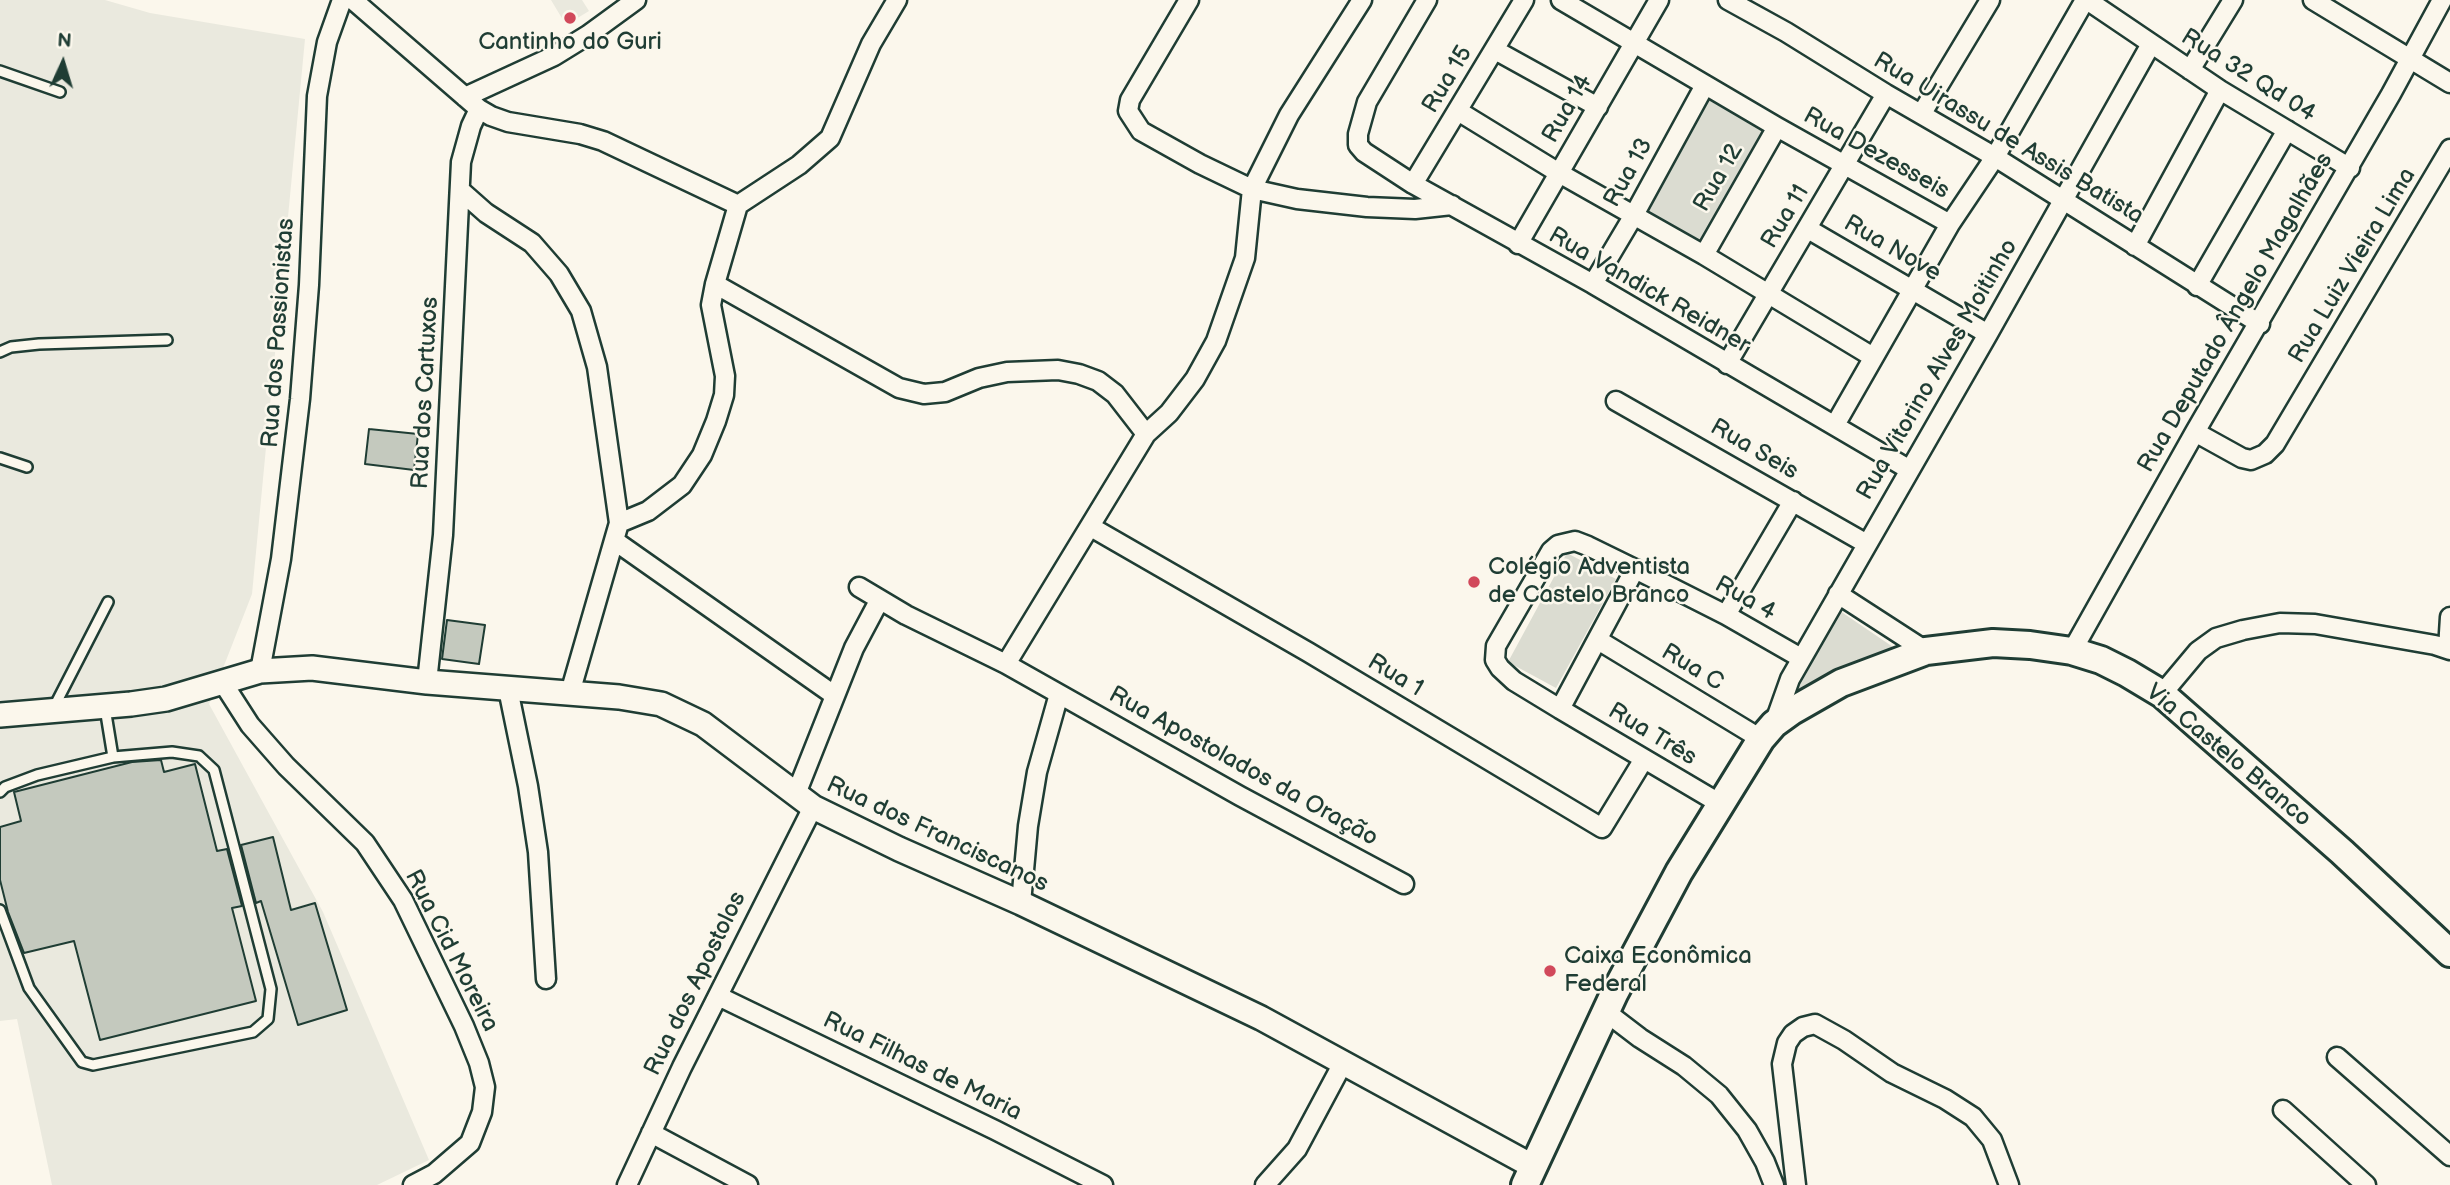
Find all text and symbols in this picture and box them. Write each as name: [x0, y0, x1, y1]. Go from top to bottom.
marker: Cantinho do Guri: [562, 10, 578, 26]
street label: Rua 32 Qd 04: [2175, 23, 2321, 129]
north arrow: [28, 28, 98, 98]
place label: Cantinho do Guri: [478, 29, 662, 57]
text: N: [57, 30, 72, 54]
street label: Rua 15: [1417, 41, 1479, 119]
street label: Rua Uirassu de Assis Batista: [1868, 47, 2148, 231]
street label: Rua 14: [1537, 70, 1599, 148]
street label: Rua Dezesseis: [1798, 102, 1954, 206]
street label: Rua 13: [1598, 133, 1660, 213]
street label: Rua 12: [1688, 139, 1750, 217]
street label: Rua Deputado Ângelo Magalhães: [2132, 148, 2340, 478]
street label: Rua Luiz Vieira Lima: [2283, 163, 2423, 369]
street label: Rua 11: [1756, 180, 1816, 254]
street label: Rua Nove: [1838, 210, 1946, 288]
street label: Rua dos Passionistas: [257, 217, 301, 449]
street label: Rua Vandick Reidner: [1543, 222, 1755, 360]
street label: Rua Vitorino Alves Moitinho: [1851, 234, 2025, 506]
street label: Rua dos Cartuxos: [407, 296, 445, 490]
street label: Rua Seis: [1705, 413, 1803, 487]
place label: Colégio Adventista de Castelo Branco: [1488, 554, 1690, 610]
street label: Rua 4: [1710, 571, 1780, 627]
marker: Colégio Adventista de Castelo Branco: [1466, 574, 1482, 590]
street label: Rua C: [1656, 638, 1728, 698]
street label: Rua 1: [1362, 648, 1428, 704]
street label: Via Castelo Branco: [2139, 678, 2317, 834]
street label: Rua Apostolados da Oração: [1103, 681, 1383, 853]
street label: Rua Três: [1602, 697, 1702, 773]
street label: Rua dos Franciscanos: [821, 771, 1053, 899]
street label: Rua Cid Moreira: [398, 865, 504, 1037]
street label: Rua dos Apostolos: [639, 887, 753, 1081]
place label: Caixa Econômica Federal: [1564, 943, 1752, 999]
marker: Caixa Econômica Federal: [1542, 963, 1558, 979]
street label: Rua Filhas de Maria: [818, 1006, 1026, 1128]

